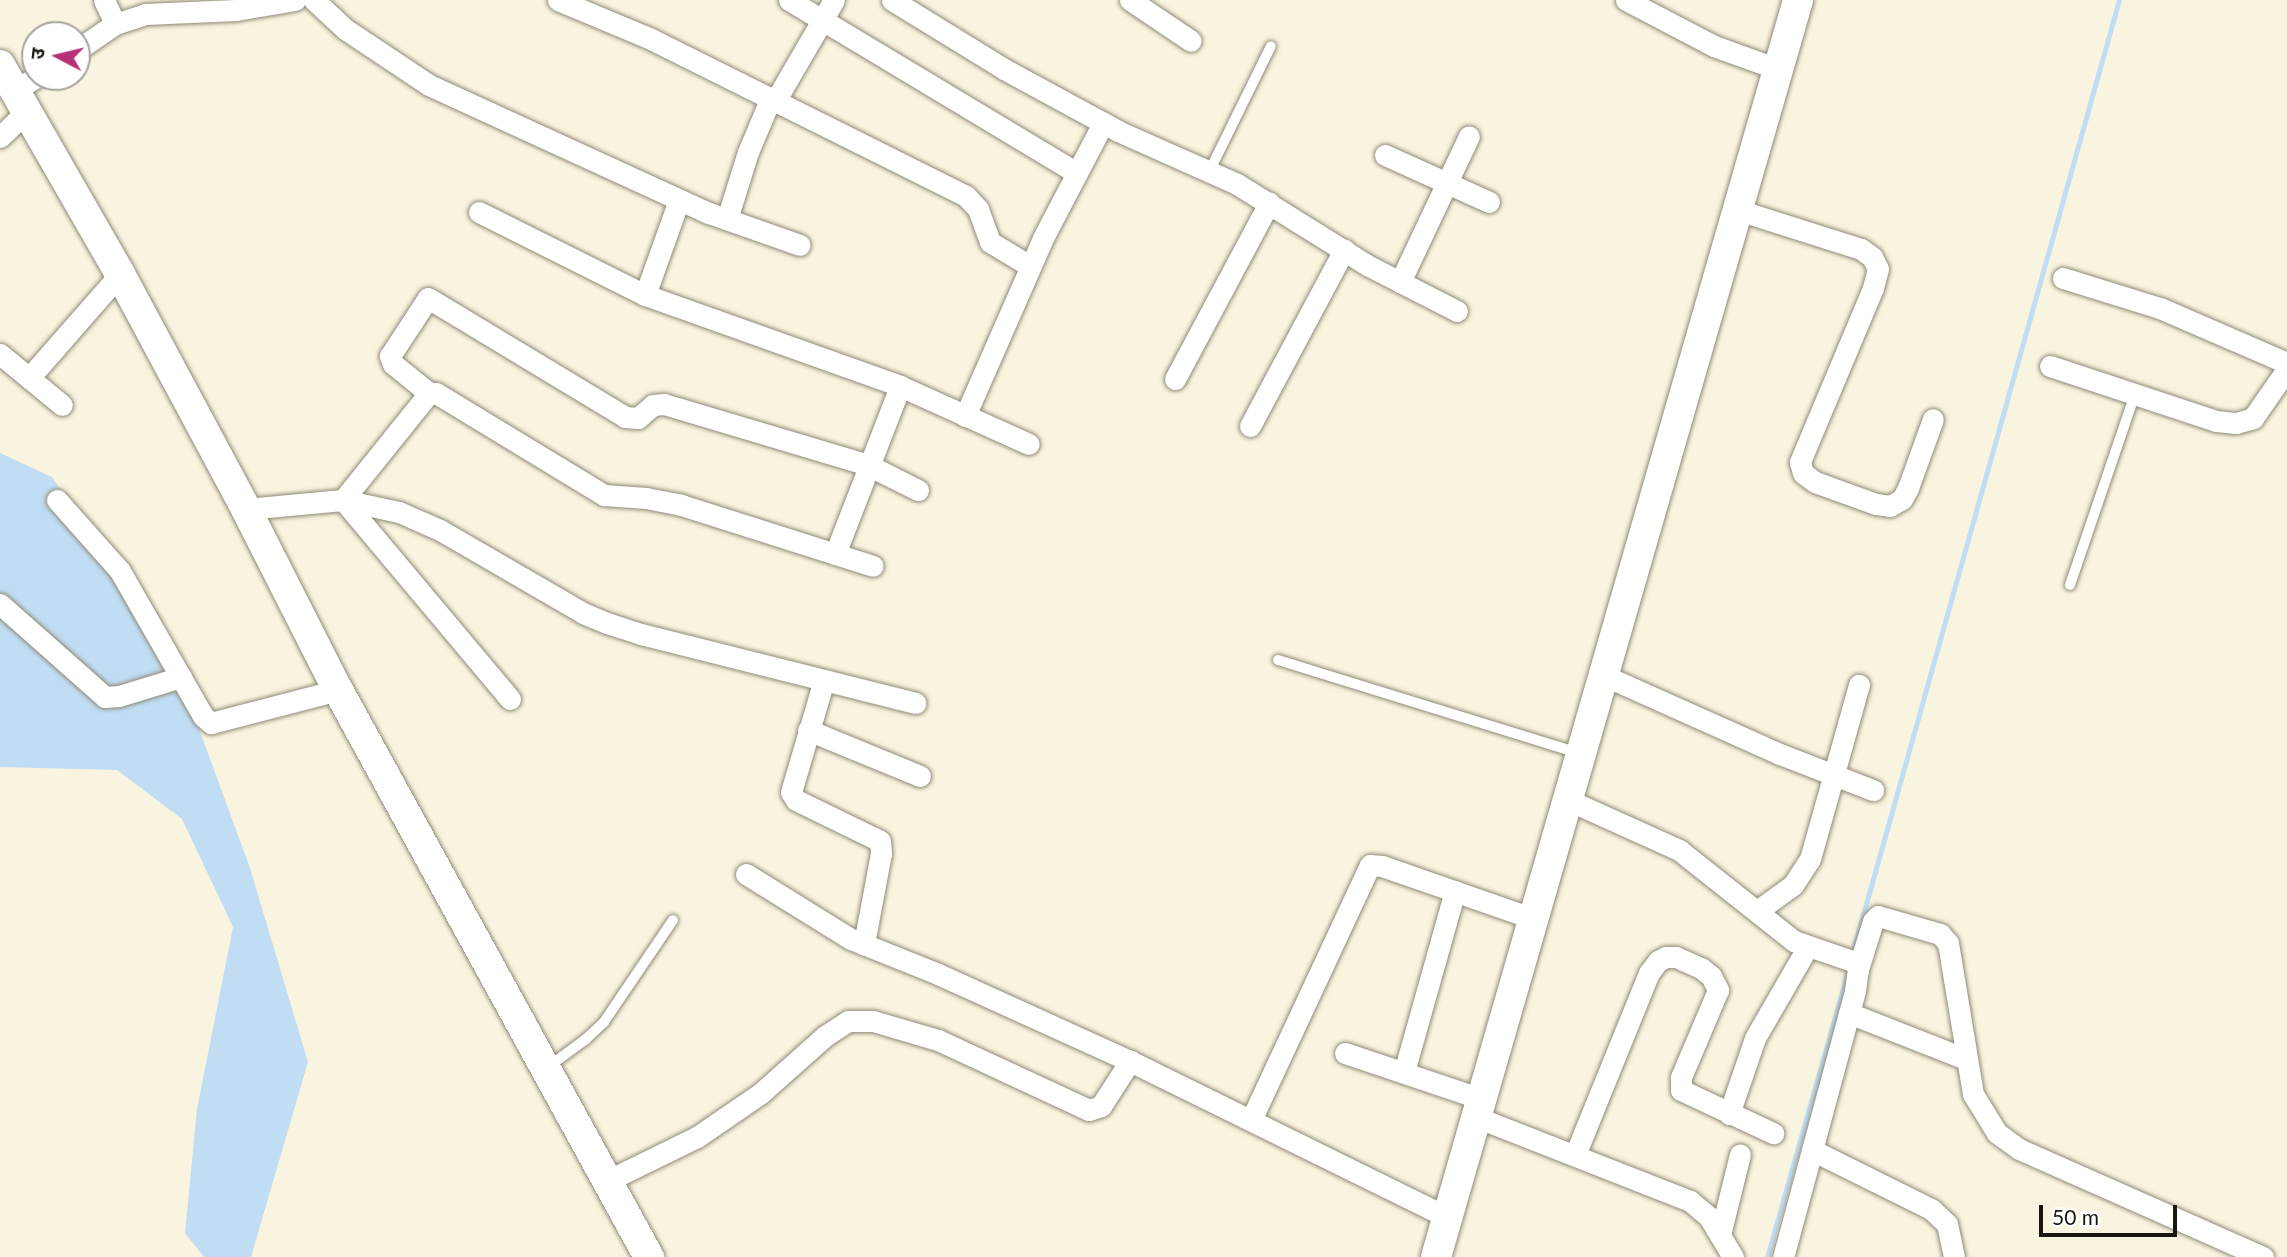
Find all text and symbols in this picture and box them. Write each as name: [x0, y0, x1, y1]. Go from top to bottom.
north arrow: [21, 21, 91, 91]
text: उ: [25, 47, 49, 61]
scale bar: [2042, 1190, 2180, 1234]
text: 50 m: [2052, 1204, 2099, 1229]

